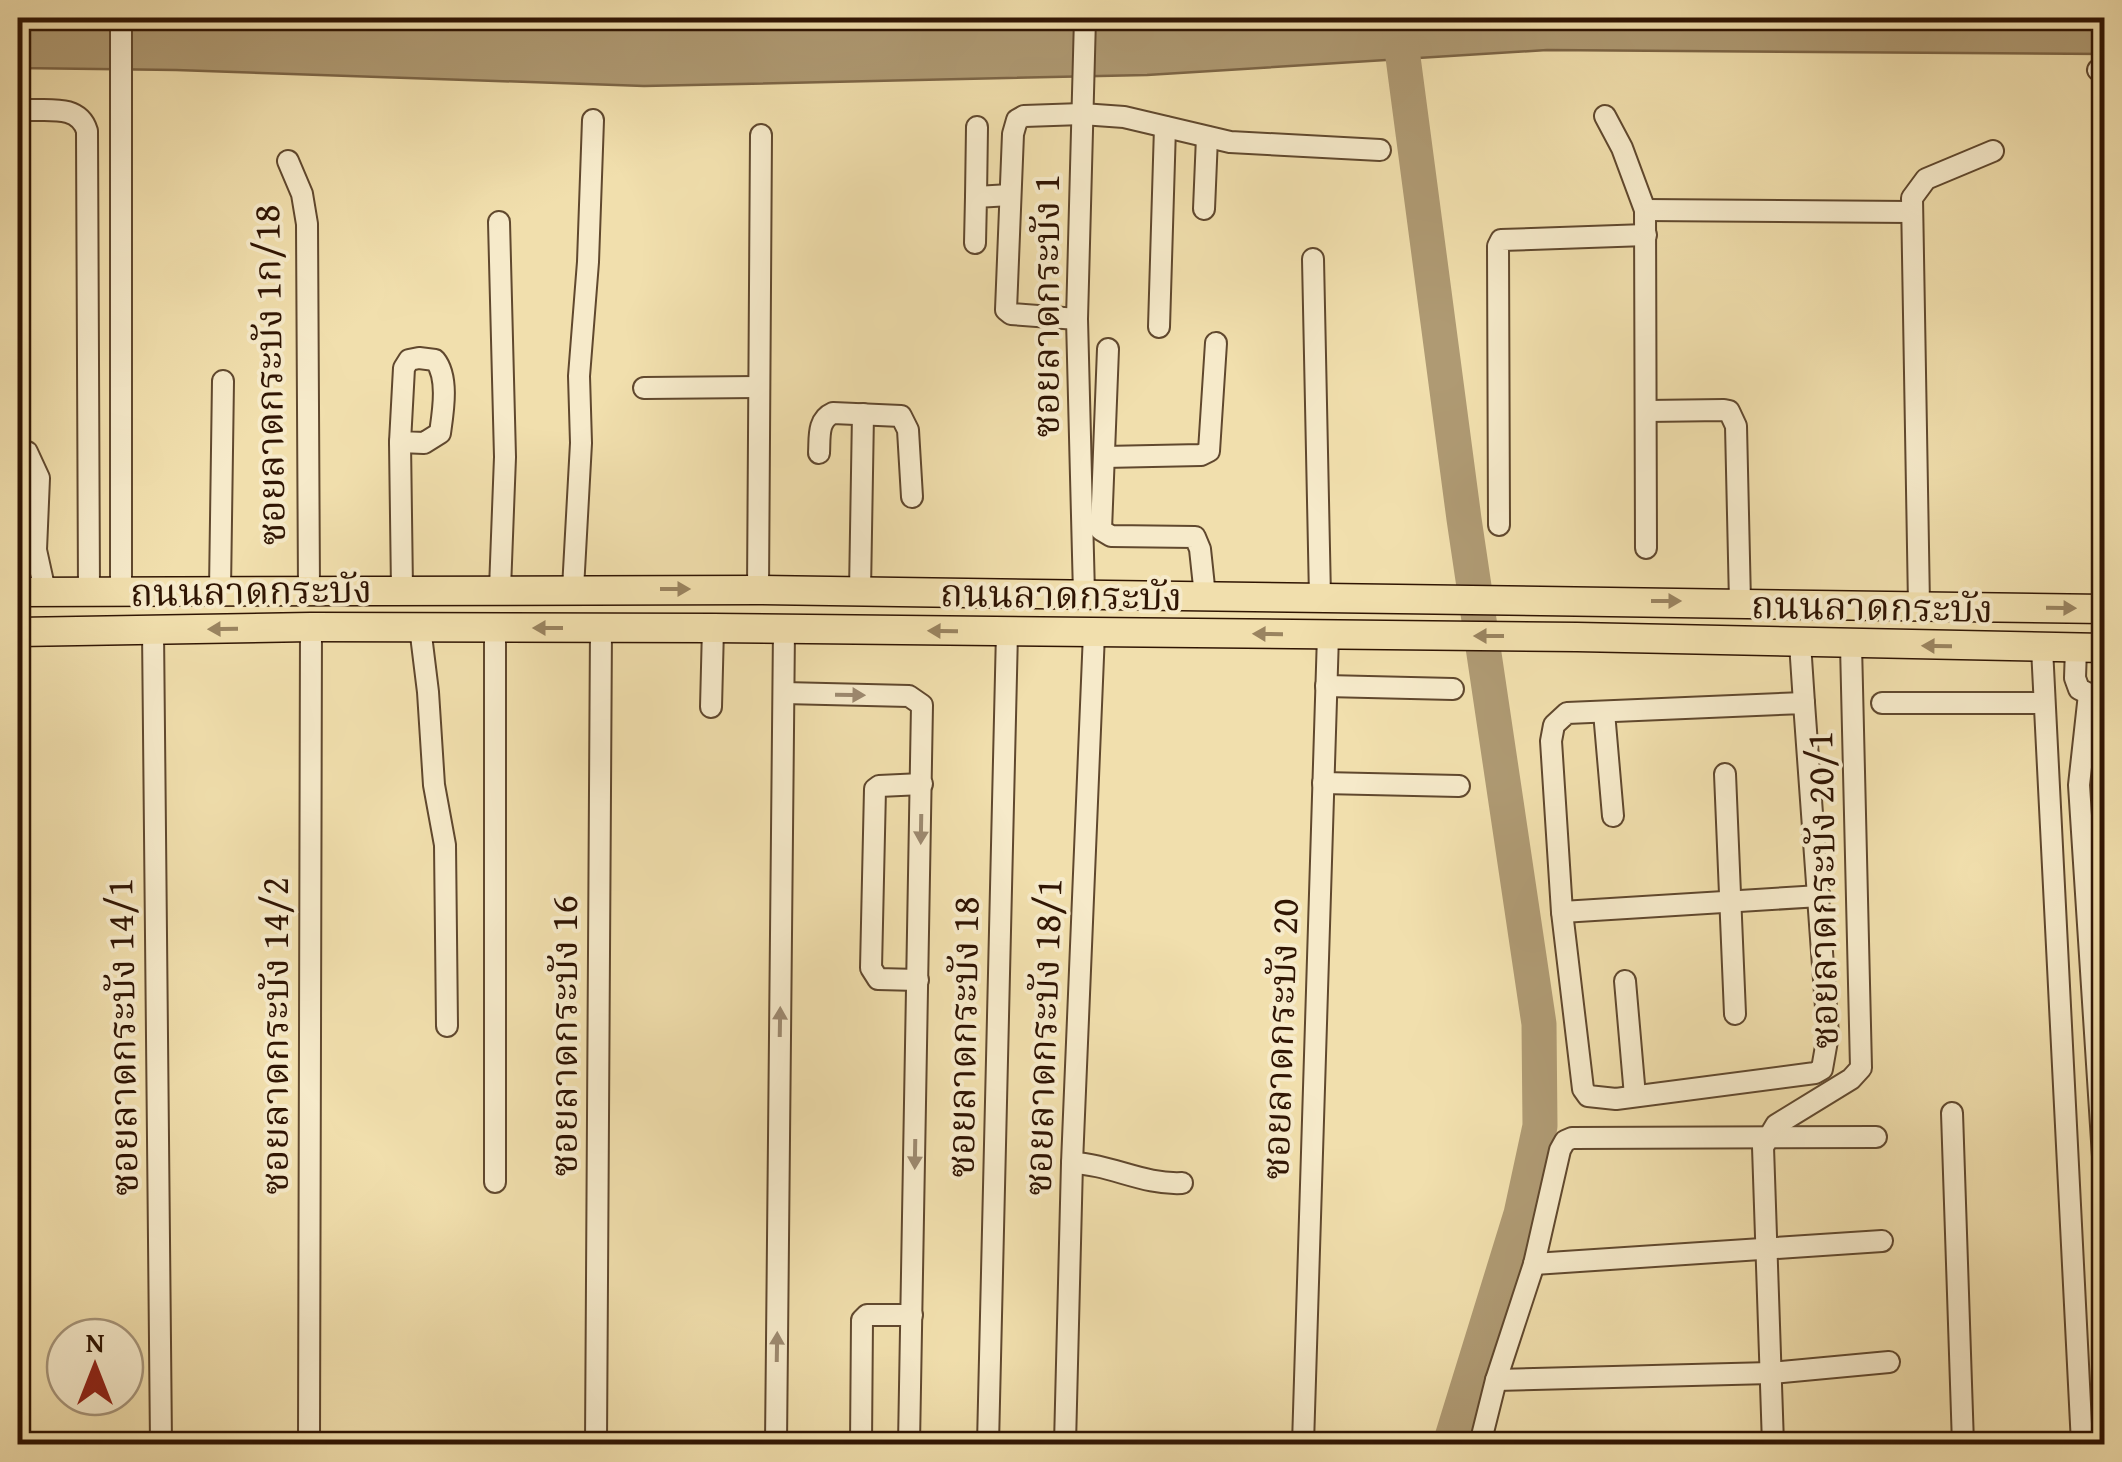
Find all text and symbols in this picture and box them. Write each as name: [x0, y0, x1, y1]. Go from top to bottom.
street label: ซอยลาดกระบัง 1: [1017, 174, 1073, 438]
street label: ซอยลาดกระบัง 1ก/18: [237, 204, 299, 546]
street label: ถนนลาดกระบัง: [129, 560, 373, 620]
street label: ถนนลาดกระบัง: [939, 564, 1183, 624]
street label: ถนนลาดกระบัง: [1750, 576, 1994, 636]
one-way arrow: [659, 582, 691, 598]
one-way arrow: [1650, 593, 1682, 609]
one-way arrow: [2045, 600, 2077, 616]
one-way arrow: [532, 619, 564, 635]
one-way arrow: [207, 621, 239, 637]
one-way arrow: [927, 623, 959, 639]
one-way arrow: [1252, 626, 1284, 642]
one-way arrow: [1472, 628, 1504, 644]
one-way arrow: [1921, 638, 1953, 654]
one-way arrow: [835, 687, 867, 703]
street label: ซอยลาดกระบัง 20/1: [1790, 731, 1852, 1049]
one-way arrow: [913, 814, 929, 846]
street label: ซอยลาดกระบัง 14/2: [246, 877, 302, 1195]
street label: ซอยลาดกระบัง 18/1: [1008, 877, 1076, 1197]
street label: ซอยลาดกระบัง 14/1: [90, 878, 152, 1196]
street label: ซอยลาดกระบัง 16: [535, 895, 591, 1177]
street label: ซอยลาดกระบัง 18: [932, 896, 992, 1178]
street label: ซอยลาดกระบัง 20: [1246, 897, 1312, 1181]
one-way arrow: [773, 1006, 789, 1038]
one-way arrow: [906, 1139, 922, 1171]
north arrow: [45, 1317, 145, 1417]
text: N: [86, 1321, 105, 1362]
one-way arrow: [769, 1331, 785, 1363]

